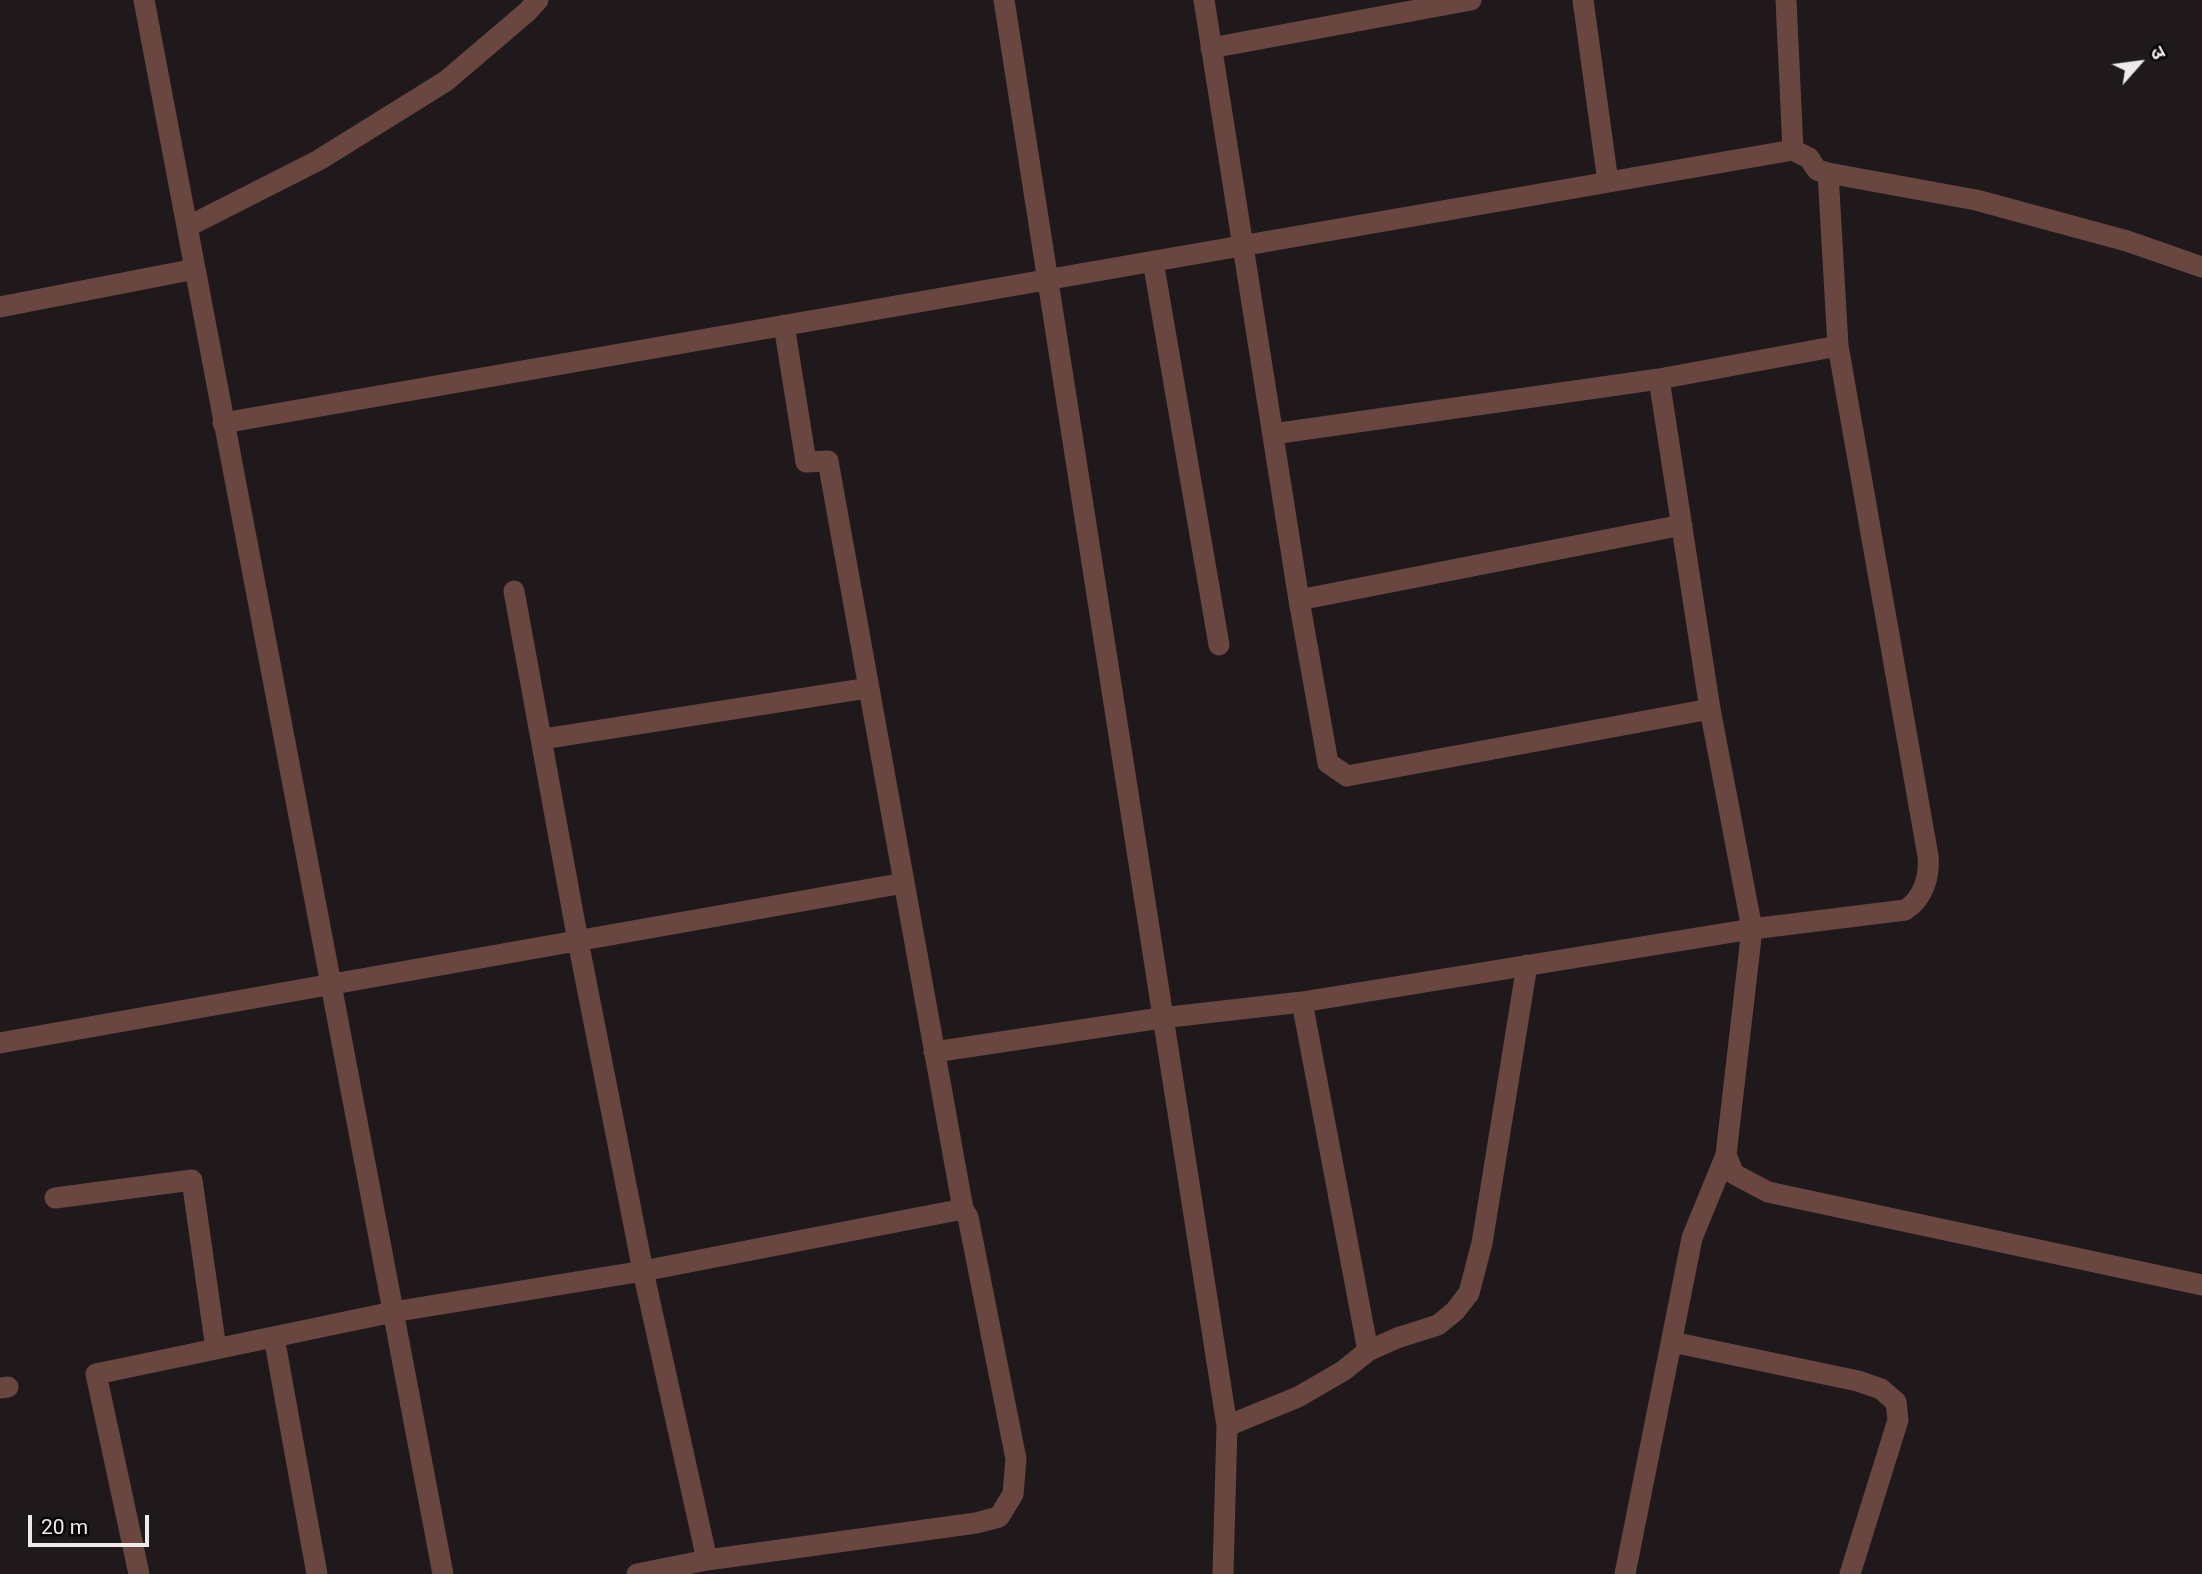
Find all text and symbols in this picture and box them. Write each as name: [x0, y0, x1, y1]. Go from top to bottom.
north arrow: [2104, 28, 2174, 98]
text: उ: [2145, 43, 2171, 63]
scale bar: [32, 1500, 152, 1544]
text: 20 m: [41, 1515, 88, 1539]

